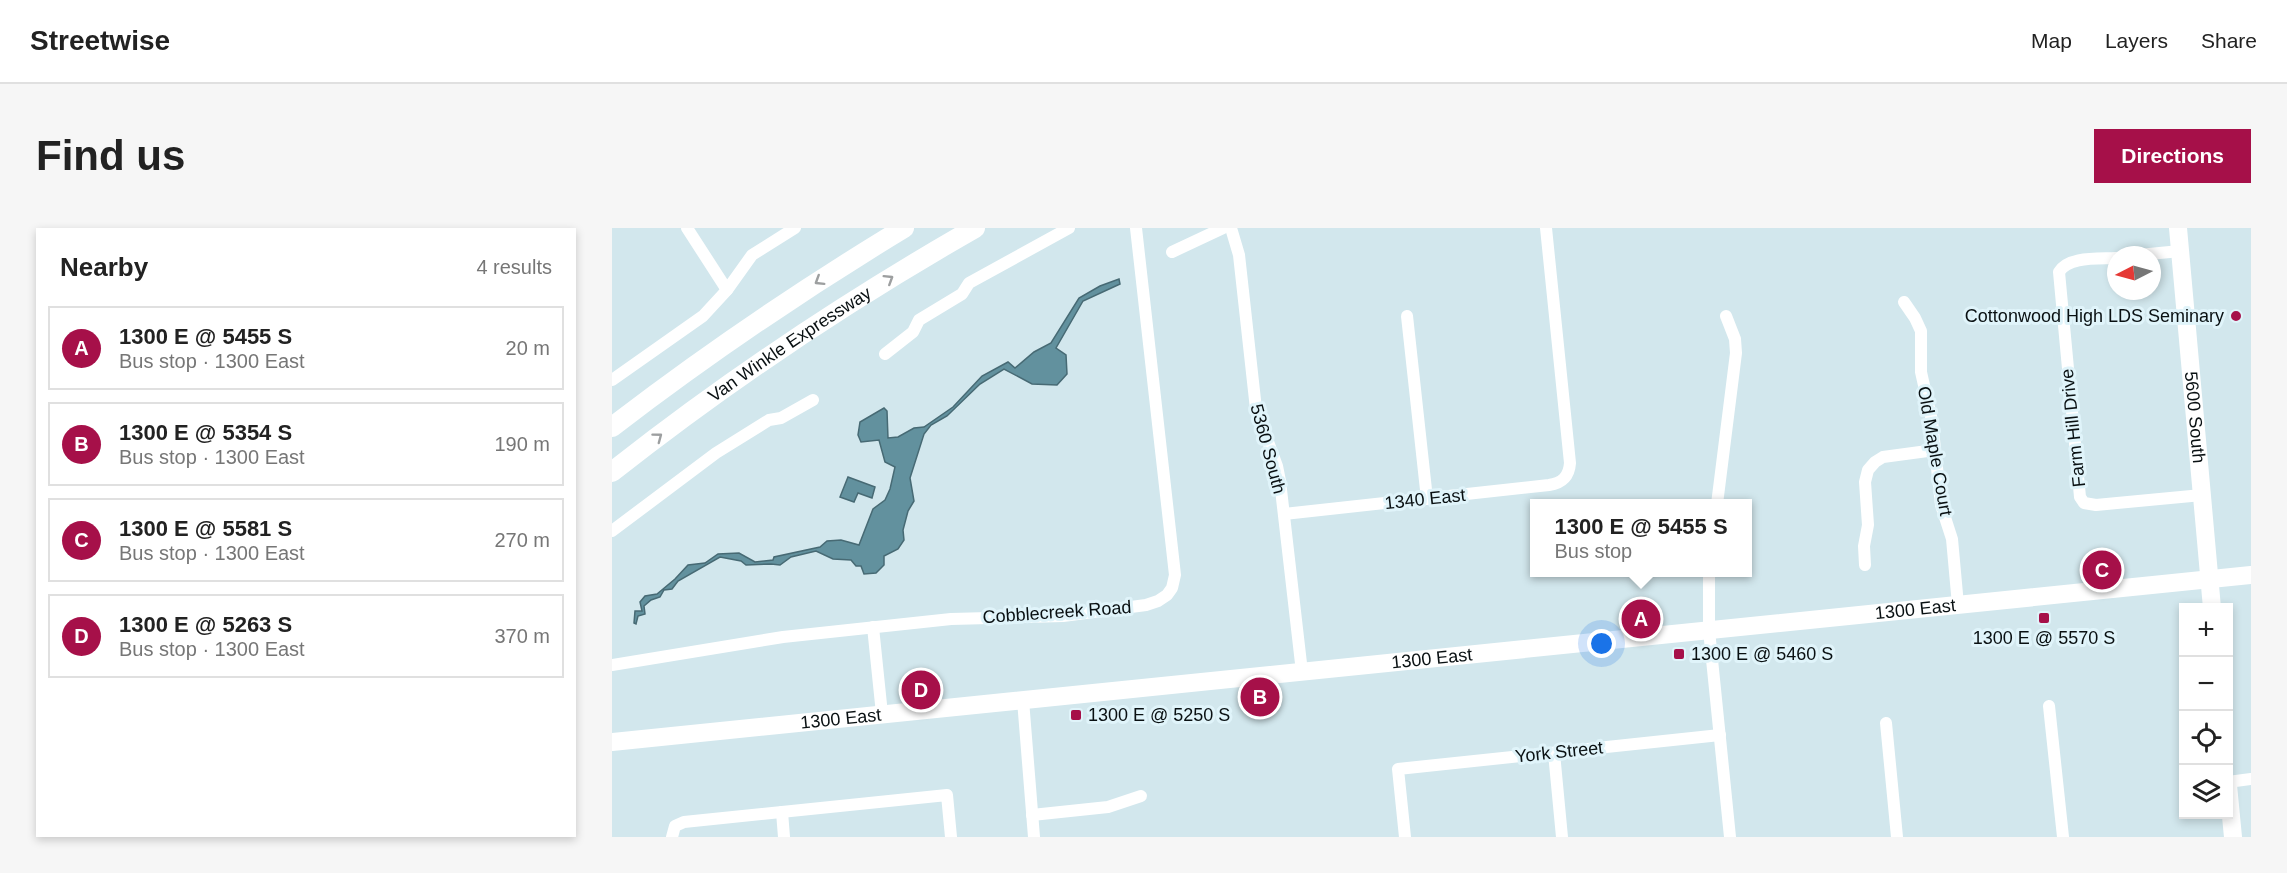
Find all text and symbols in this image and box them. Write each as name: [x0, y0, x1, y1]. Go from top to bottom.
text: Streetwise: [30, 25, 170, 56]
text: Map: [2031, 29, 2072, 52]
text: Layers: [2105, 29, 2168, 52]
text: Share: [2201, 29, 2257, 52]
button: Directions: [2094, 129, 2251, 183]
text: Find us: [36, 132, 185, 179]
north arrow: [2107, 246, 2161, 300]
text: Nearby: [60, 252, 148, 282]
text: 4 results: [476, 256, 552, 278]
one-way arrow: [815, 274, 825, 286]
one-way arrow: [883, 275, 893, 287]
street label: Van Winkle Expressway: [704, 283, 875, 406]
place label: Cottonwood High LDS Seminary: [1965, 306, 2224, 326]
marker: Cottonwood High LDS Seminary: [2229, 309, 2243, 323]
text: 1300 E @ 5455 S: [119, 324, 292, 349]
text: A: [74, 337, 89, 359]
text: 20 m: [506, 337, 550, 359]
text: Bus stop · 1300 East: [119, 350, 305, 372]
street label: Farm Hill Drive: [2057, 368, 2089, 488]
street label: 5600 South: [2181, 370, 2209, 464]
street label: Old Maple Court: [1914, 385, 1956, 517]
street label: 5360 South: [1246, 402, 1290, 496]
text: 1300 E @ 5354 S: [119, 420, 292, 445]
text: B: [74, 433, 89, 455]
text: 190 m: [494, 433, 550, 455]
one-way arrow: [652, 433, 663, 444]
text: Bus stop · 1300 East: [119, 446, 305, 468]
street label: 1340 East: [1384, 485, 1466, 513]
popup: [1530, 499, 1752, 577]
text: 1300 E @ 5455 S: [1554, 514, 1728, 539]
text: 1300 E @ 5581 S: [119, 516, 292, 541]
text: C: [74, 529, 89, 551]
text: 270 m: [494, 529, 550, 551]
text: Bus stop: [1554, 540, 1632, 562]
text: Bus stop · 1300 East: [119, 542, 305, 564]
pin: C: [2082, 548, 2122, 592]
street label: 1300 East: [1874, 595, 1957, 623]
pin: A: [1622, 596, 1660, 642]
street label: Cobblecreek Road: [982, 597, 1132, 627]
map controls: [2179, 603, 2233, 819]
button: +: [2179, 603, 2233, 657]
marker: 1300 E @ 5570 S: [2037, 611, 2051, 625]
text: 1300 E @ 5263 S: [119, 612, 292, 637]
text: D: [74, 625, 89, 647]
text: 370 m: [494, 625, 550, 647]
place label: 1300 E @ 5570 S: [1973, 628, 2115, 648]
your location: [1587, 629, 1616, 658]
text: Bus stop · 1300 East: [119, 638, 305, 660]
street label: 1300 East: [1390, 644, 1473, 673]
place label: 1300 E @ 5460 S: [1691, 644, 1833, 664]
marker: 1300 E @ 5460 S: [1672, 647, 1686, 661]
button: −: [2179, 657, 2233, 711]
pin: D: [902, 668, 940, 712]
pin: B: [1240, 674, 1280, 720]
street label: 1300 East: [799, 705, 882, 733]
place label: 1300 E @ 5250 S: [1088, 705, 1230, 725]
marker: 1300 E @ 5250 S: [1069, 708, 1083, 722]
button: locate: [2179, 711, 2233, 765]
street label: York Street: [1514, 737, 1604, 767]
button: layers: [2179, 765, 2233, 819]

